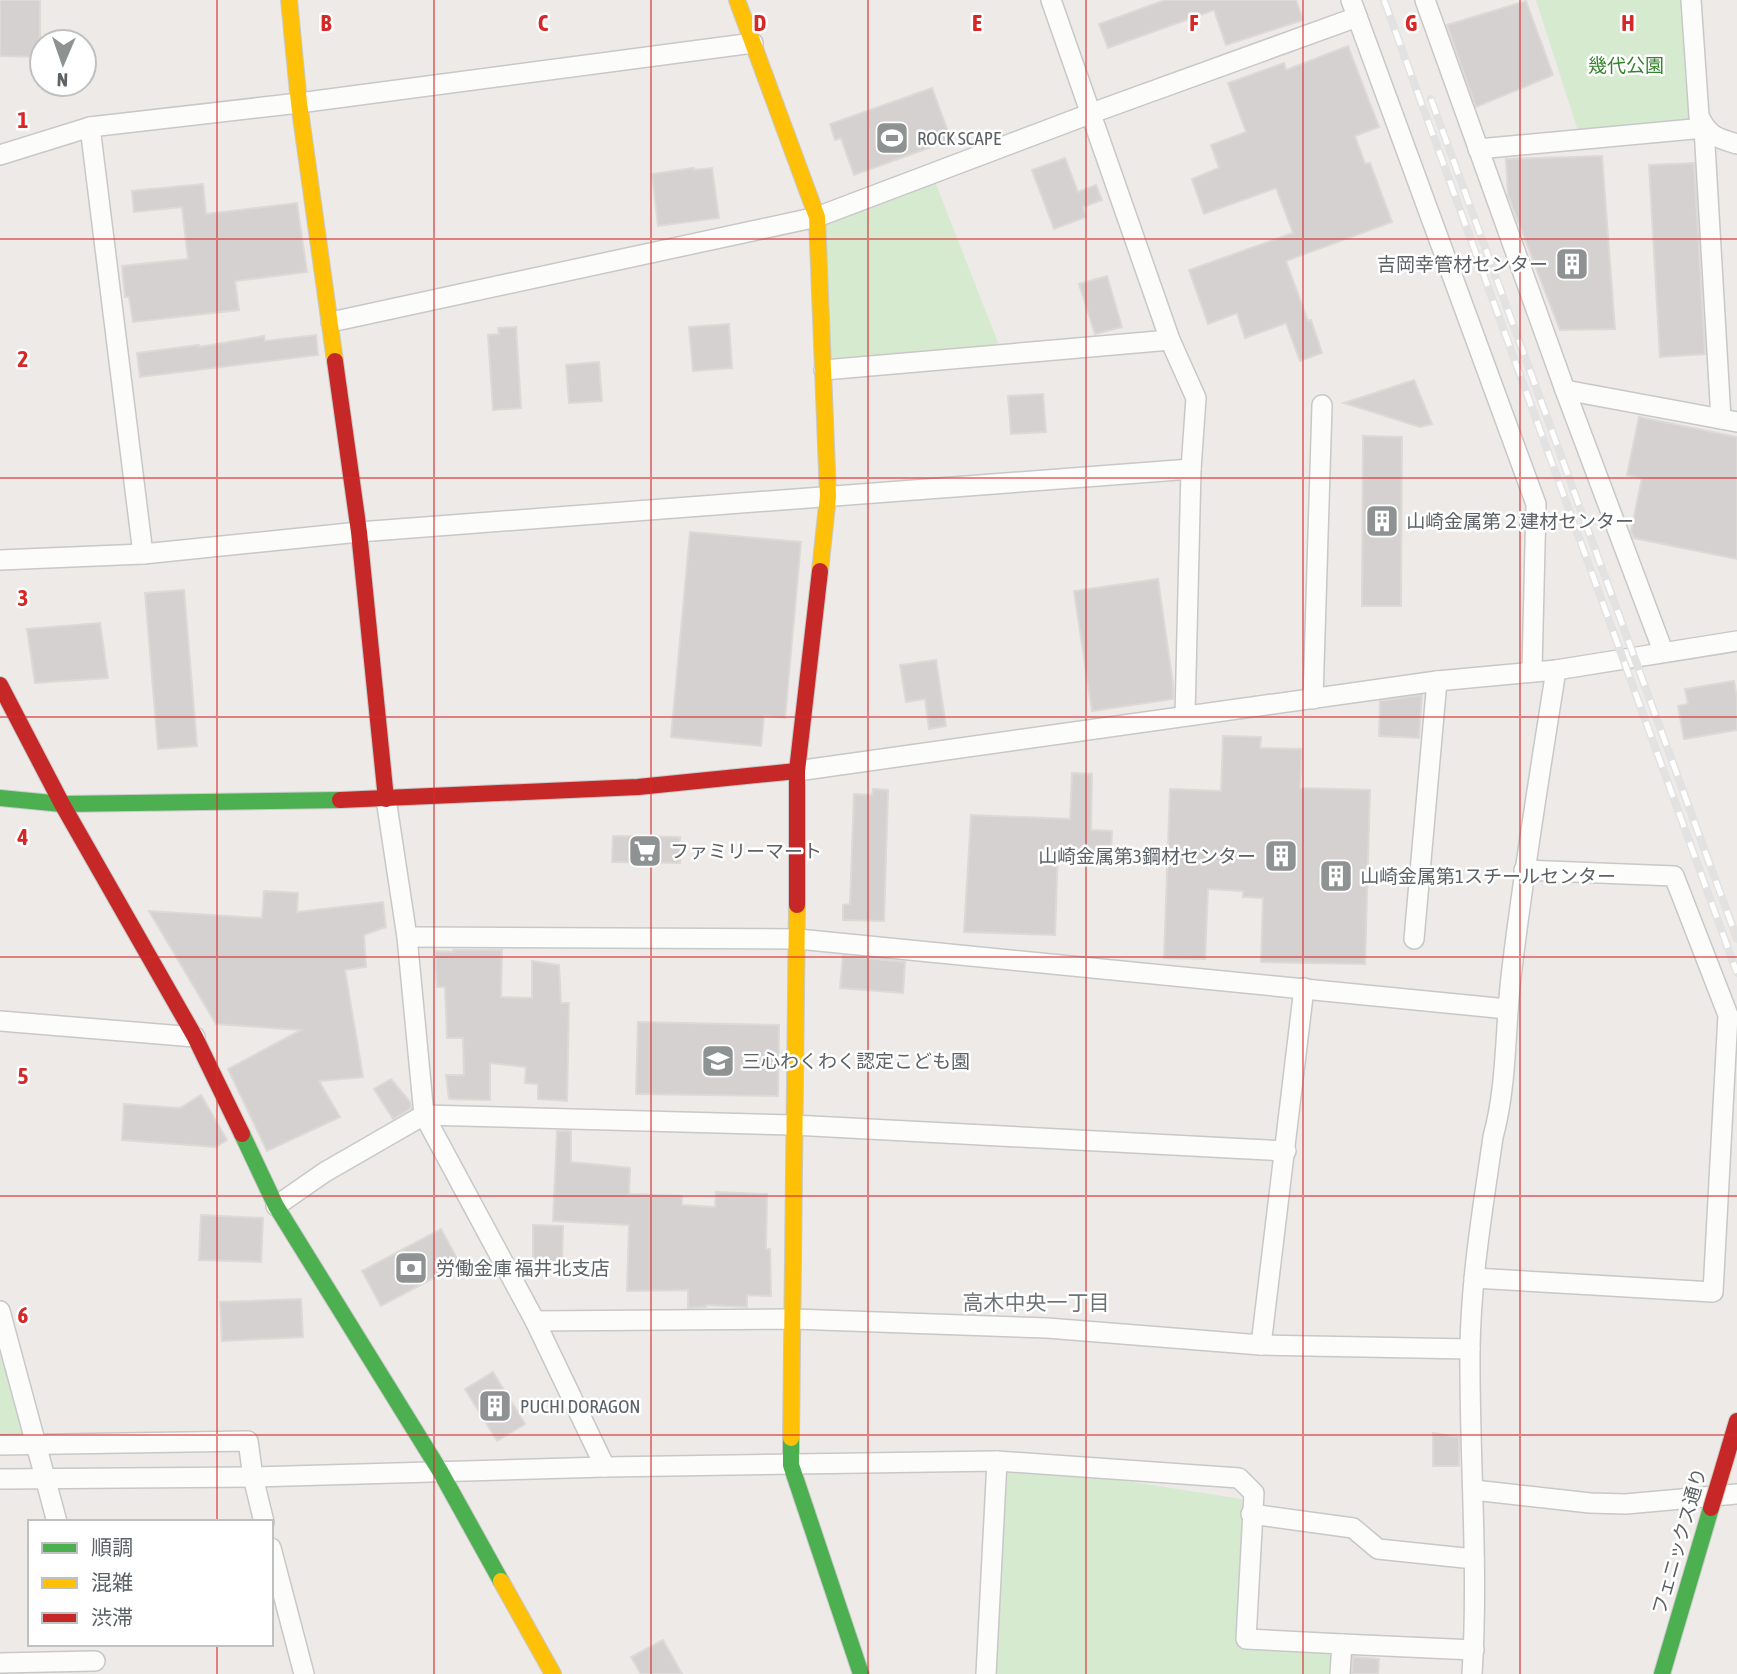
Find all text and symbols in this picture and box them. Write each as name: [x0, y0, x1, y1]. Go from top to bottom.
text: B: [321, 10, 332, 36]
text: C: [538, 10, 549, 36]
text: D: [754, 10, 767, 36]
text: E: [972, 10, 982, 36]
text: F: [1189, 10, 1199, 36]
text: G: [1405, 10, 1417, 36]
text: H: [1621, 10, 1635, 36]
north arrow: [28, 28, 98, 98]
park label: 幾代公園: [1588, 54, 1664, 76]
text: N: [56, 69, 68, 91]
text: 1: [18, 107, 29, 133]
sports icon: ROCK SCAPE: [873, 119, 911, 157]
place label: ROCK SCAPE: [917, 127, 1001, 149]
building icon: 吉岡幸管材センター: [1553, 245, 1591, 283]
place label: 吉岡幸管材センター: [1377, 253, 1548, 275]
text: 2: [18, 346, 28, 372]
building icon: 山崎金属第２建材センター: [1363, 502, 1401, 540]
place label: 山崎金属第２建材センター: [1406, 510, 1634, 532]
text: 3: [18, 585, 28, 611]
text: 4: [17, 824, 29, 850]
supermarket icon: ファミリーマート: [626, 832, 664, 870]
building icon: 山崎金属第3鋼材センター: [1262, 837, 1300, 875]
place label: ファミリーマート: [670, 840, 822, 862]
place label: 山崎金属第3鋼材センター: [1038, 845, 1256, 867]
building icon: 山崎金属第1スチールセンター: [1317, 857, 1355, 895]
place label: 山崎金属第1スチールセンター: [1360, 865, 1616, 887]
school or university icon: 三心わくわく認定こども園: [699, 1042, 737, 1080]
place label: 三心わくわく認定こども園: [742, 1050, 970, 1072]
text: 5: [18, 1063, 29, 1089]
bank icon: 労働金庫 福井北支店: [392, 1249, 430, 1287]
place label: 労働金庫 福井北支店: [436, 1257, 610, 1279]
district label: 高木中央一丁目: [963, 1290, 1110, 1314]
text: 6: [18, 1302, 29, 1328]
building icon: PUCHI DORAGON: [476, 1387, 514, 1425]
place label: PUCHI DORAGON: [520, 1395, 640, 1417]
street label: フェニックス通り: [1648, 1465, 1710, 1617]
legend: [28, 1520, 273, 1646]
text: 順調: [91, 1535, 133, 1559]
text: 混雑: [91, 1570, 133, 1594]
text: 渋滞: [91, 1605, 133, 1629]

